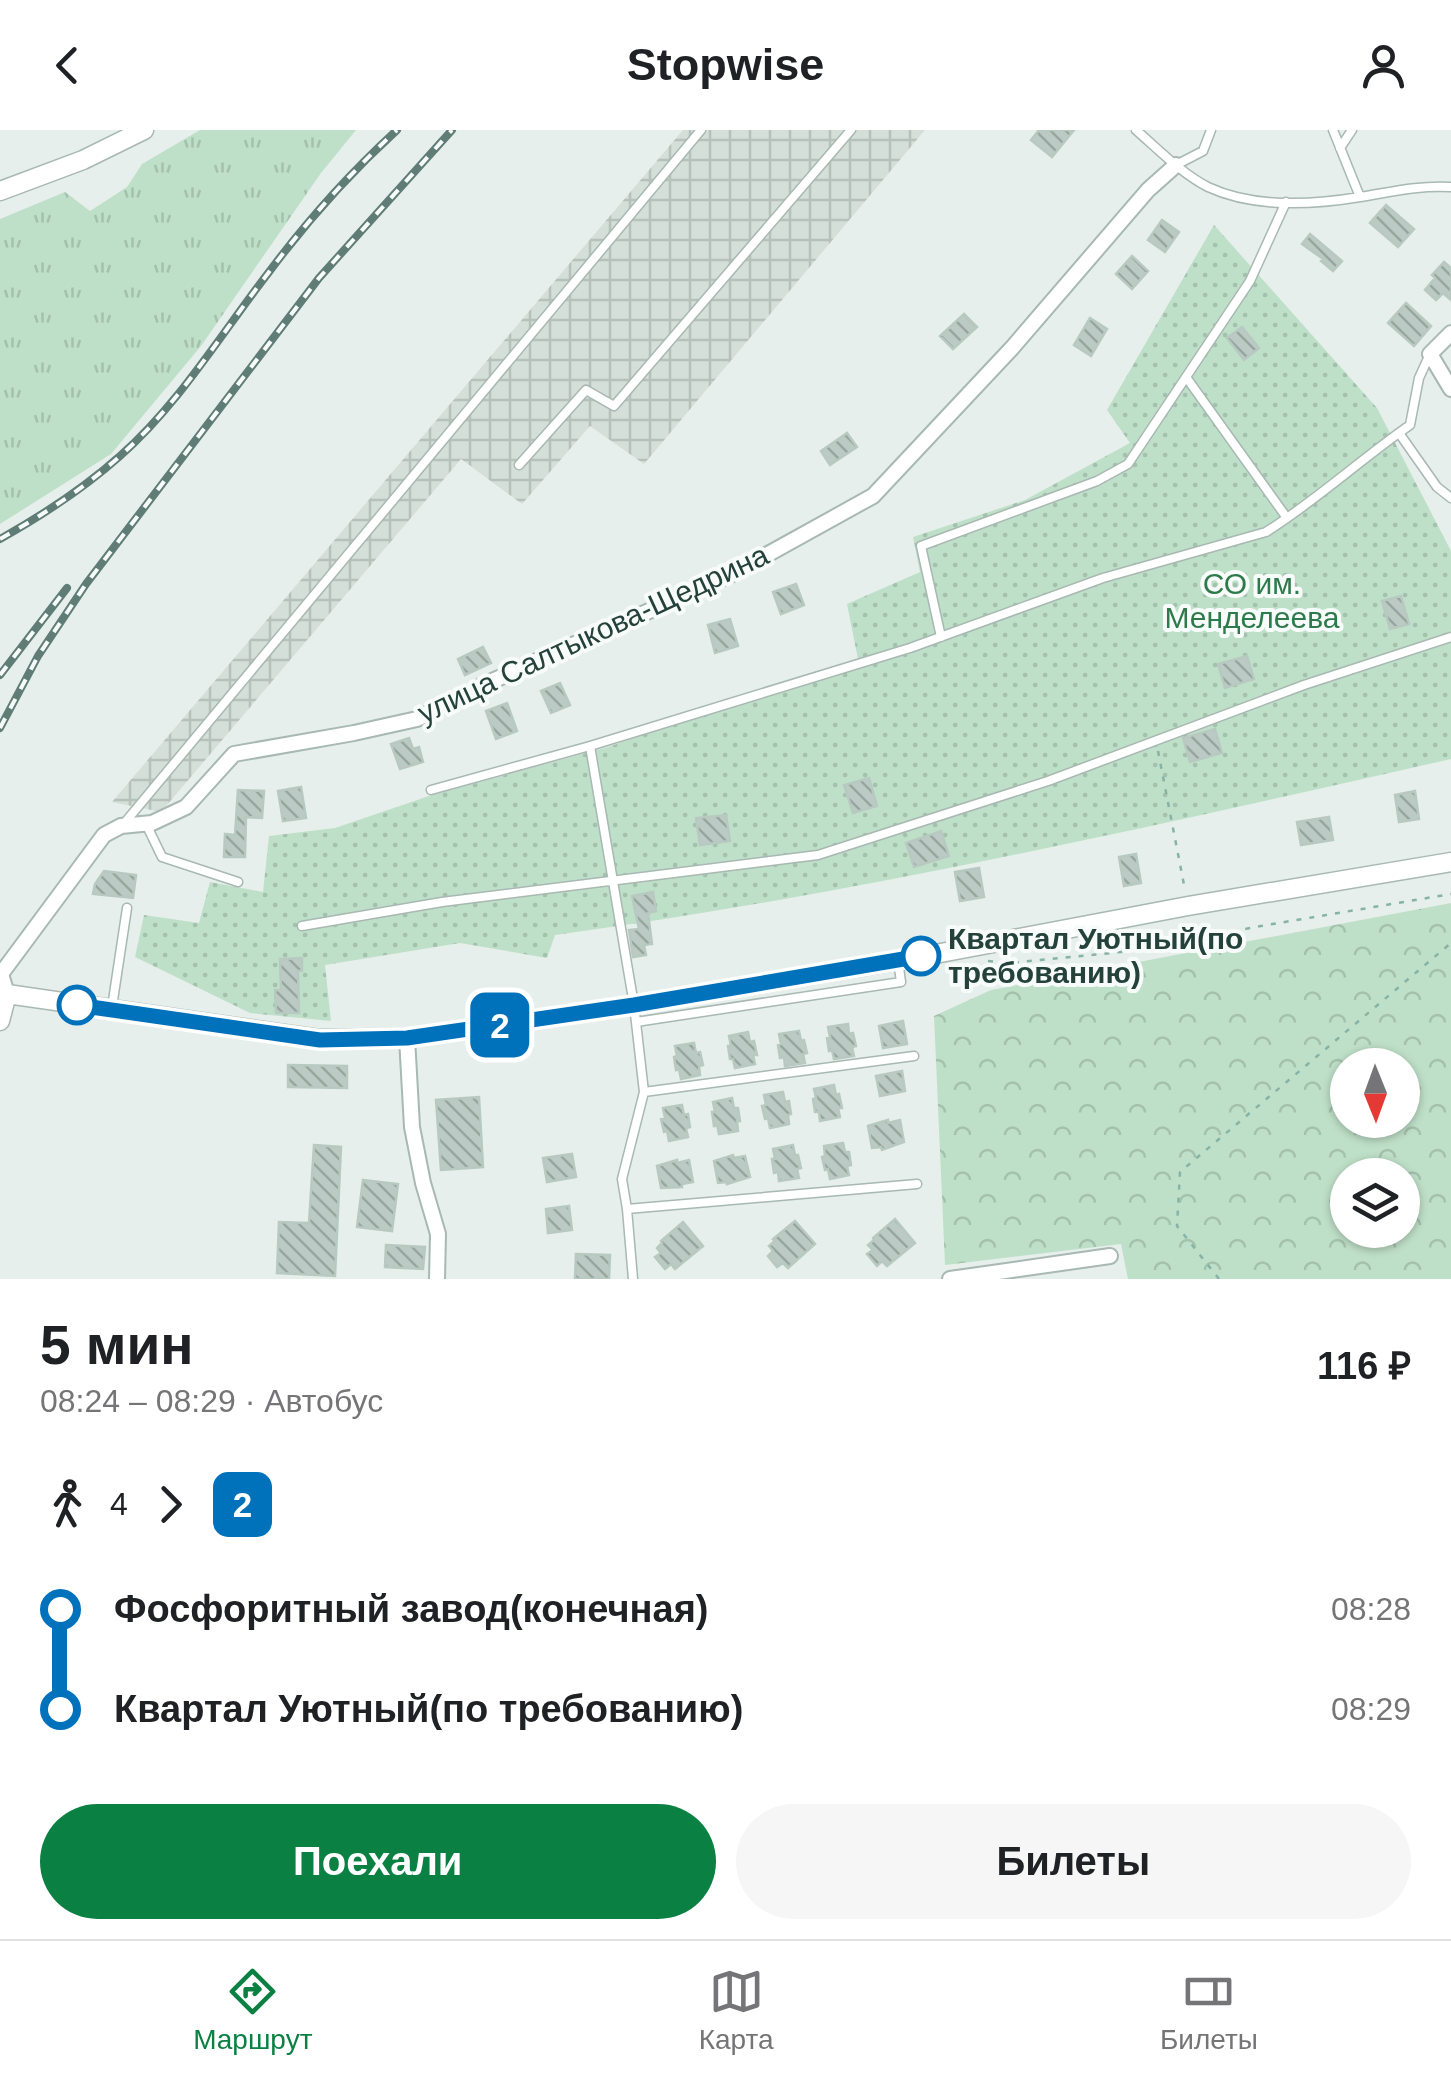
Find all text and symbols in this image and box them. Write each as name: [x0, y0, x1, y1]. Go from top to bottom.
icon: back: [40, 38, 95, 93]
icon: person: [1356, 38, 1411, 93]
text: Stopwise: [627, 39, 824, 90]
street label: улица Салтыкова-Щедрина: [412, 538, 774, 729]
park label: СО им. Менделеева: [1165, 567, 1340, 634]
place label: Квартал Уютный(по требованию): [948, 922, 1243, 989]
marker: Квартал Уютный(по требованию): [902, 937, 940, 975]
unlabelled marker: [58, 986, 96, 1024]
line badge: 2: [468, 992, 532, 1058]
text: 2: [490, 1006, 510, 1045]
north arrow: [1330, 1048, 1420, 1138]
map controls: [1330, 1048, 1420, 1248]
button: layers: [1330, 1158, 1420, 1248]
text: 5 мин: [40, 1314, 194, 1376]
text: 116 ₽: [1317, 1345, 1411, 1387]
text: 08:24 – 08:29 · Автобус: [40, 1383, 383, 1419]
icon: walk: [40, 1477, 95, 1532]
icon: forward: [143, 1477, 198, 1532]
text: 2: [233, 1485, 252, 1524]
text: 4: [110, 1486, 128, 1522]
text: Фосфоритный завод(конечная): [114, 1588, 708, 1630]
text: 08:28: [1331, 1591, 1411, 1627]
text: Квартал Уютный(по требованию): [114, 1688, 743, 1730]
text: 08:29: [1331, 1691, 1411, 1727]
button: Поехали: [40, 1804, 716, 1919]
button: Билеты: [736, 1804, 1411, 1919]
tab: Маршрут: [193, 1964, 312, 2056]
tab: Карта: [699, 1964, 774, 2056]
tab: Билеты: [1160, 1964, 1258, 2056]

